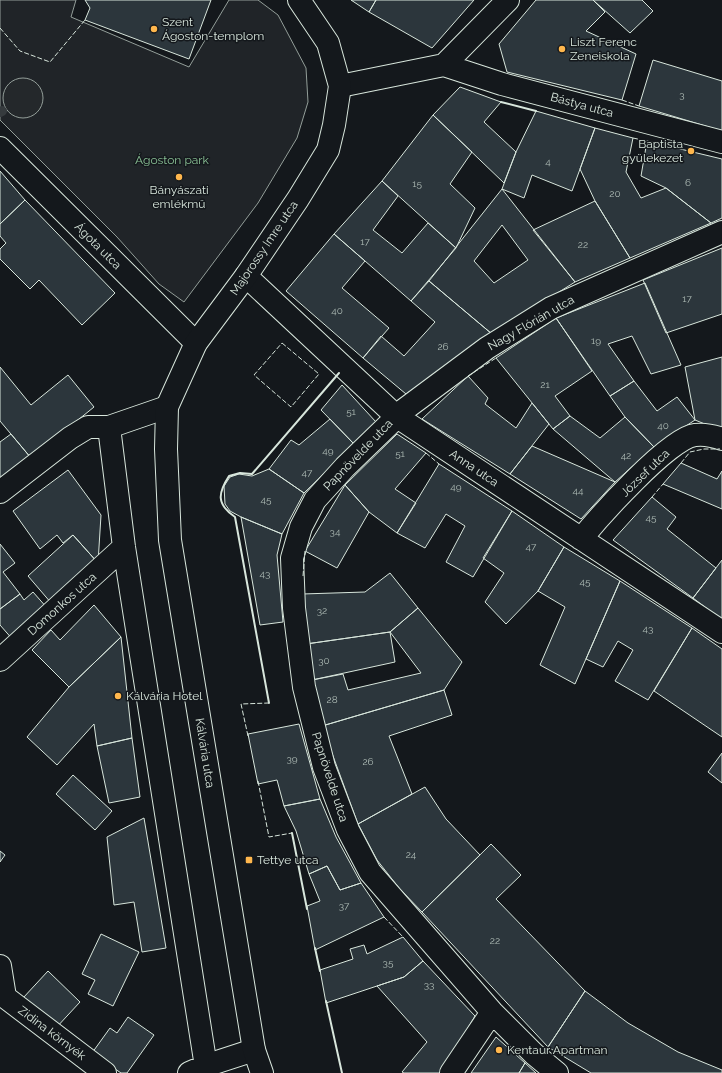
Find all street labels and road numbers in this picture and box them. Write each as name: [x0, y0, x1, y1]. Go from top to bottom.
street label: Bástya utca: [549, 90, 615, 120]
street label: Majorossy Imre utca: [227, 198, 301, 298]
street label: Ágota utca: [72, 220, 124, 272]
street label: Nagy Flórián utca: [485, 293, 577, 353]
street label: Papnövelde utca: [320, 417, 396, 493]
street label: József utca: [618, 446, 672, 500]
street label: Anna utca: [447, 447, 501, 489]
street label: Domonkos utca: [25, 570, 99, 638]
street label: Kálvária utca: [193, 717, 217, 789]
street label: Papnövelde utca: [309, 730, 351, 824]
street label: Zidina környék: [16, 1003, 89, 1063]

